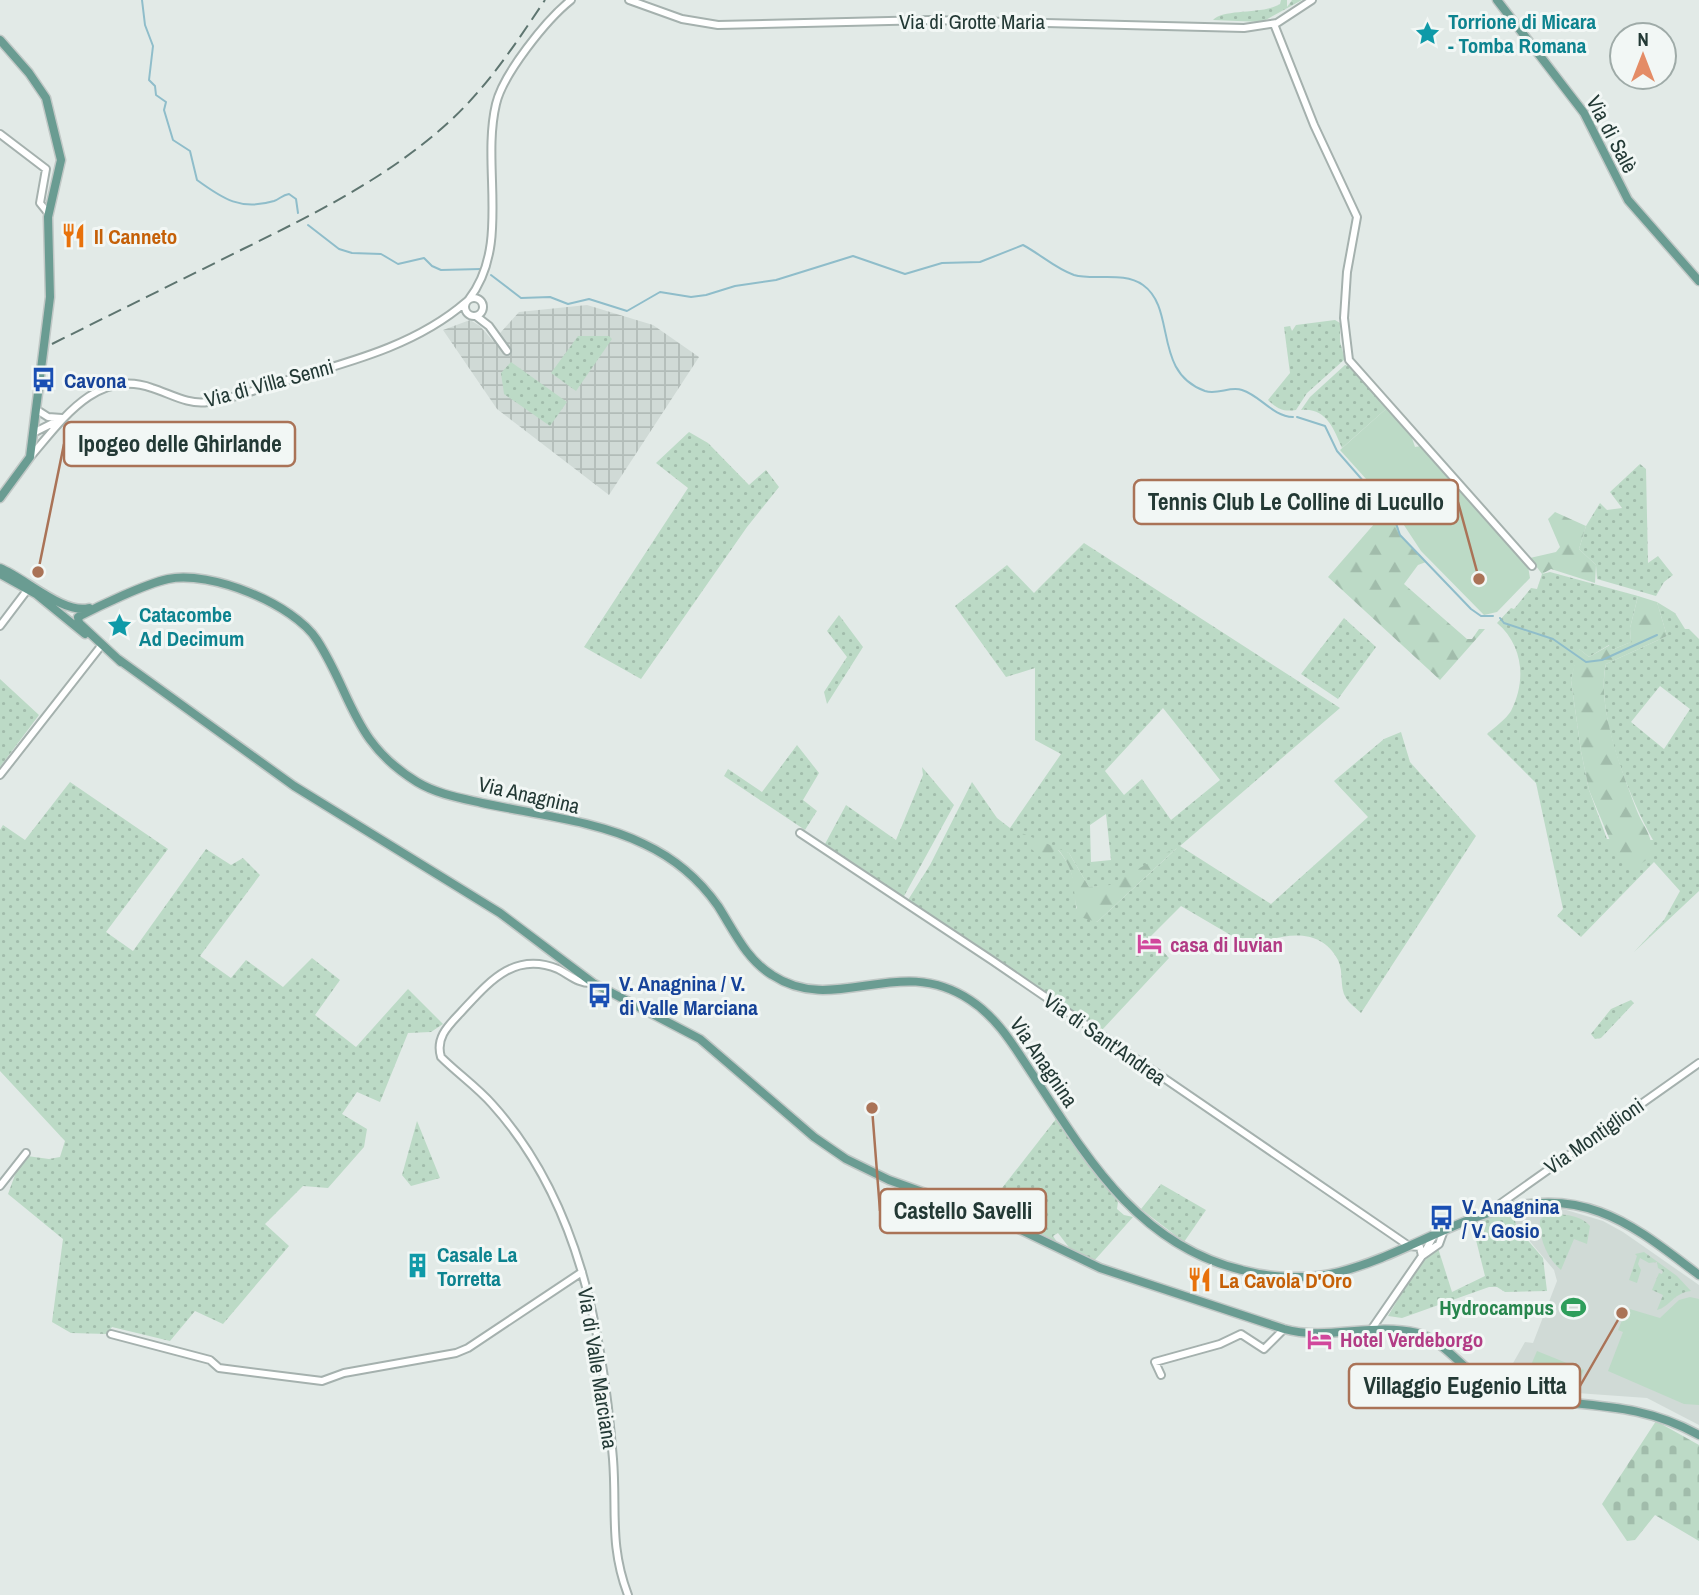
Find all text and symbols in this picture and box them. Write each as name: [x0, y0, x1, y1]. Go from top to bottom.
street label: Via di Grotte Maria: [899, 7, 1045, 36]
place label: Torrione di Micara - Tomba Romana: [1448, 7, 1596, 60]
place icon: Torrione di Micara - Tomba Romana: [1414, 19, 1442, 47]
north arrow: [1608, 21, 1678, 91]
text: N: [1637, 26, 1649, 52]
street label: Via di Salè: [1579, 90, 1645, 178]
restaurant icon: Il Canneto: [60, 222, 88, 250]
place label: Il Canneto: [94, 222, 177, 251]
street label: Via di Villa Senni: [201, 352, 337, 414]
bus stop icon: Cavona: [30, 366, 58, 394]
place label: Cavona: [64, 366, 127, 395]
callout: Ipogeo delle Ghirlande: [64, 422, 295, 466]
text: Ipogeo delle Ghirlande: [78, 428, 282, 459]
callout: Tennis Club Le Colline di Lucullo: [1134, 480, 1458, 524]
text: Tennis Club Le Colline di Lucullo: [1148, 486, 1444, 517]
place label: Catacombe Ad Decimum: [139, 600, 244, 653]
place icon: Catacombe Ad Decimum: [105, 612, 133, 640]
street label: Via Anagnina: [475, 769, 583, 821]
hotel icon: casa di luvian: [1136, 930, 1164, 958]
place label: casa di luvian: [1170, 930, 1283, 959]
place label: V. Anagnina / V. di Valle Marciana: [619, 969, 758, 1022]
bus stop icon: V. Anagnina / V. di Valle Marciana: [585, 981, 613, 1009]
street label: Via di Sant'Andrea: [1038, 986, 1173, 1092]
street label: Via Anagnina: [1003, 1011, 1085, 1113]
street label: Via Montiglioni: [1538, 1091, 1650, 1181]
callout: Castello Savelli: [880, 1189, 1046, 1233]
place label: V. Anagnina / V. Gosio: [1462, 1192, 1560, 1245]
text: Castello Savelli: [894, 1195, 1032, 1226]
bus stop icon: V. Anagnina / V. Gosio: [1428, 1204, 1456, 1232]
place label: Casale La Torretta: [437, 1240, 518, 1293]
building icon: Casale La Torretta: [403, 1252, 431, 1280]
restaurant icon: La Cavola D'Oro: [1185, 1266, 1213, 1294]
place label: La Cavola D'Oro: [1219, 1266, 1352, 1295]
street label: Via di Valle Marciana: [571, 1285, 625, 1451]
place label: Hydrocampus: [1439, 1293, 1554, 1322]
sports icon: Hydrocampus: [1560, 1293, 1588, 1321]
hotel icon: Hotel Verdeborgo: [1306, 1325, 1334, 1353]
place label: Hotel Verdeborgo: [1340, 1325, 1483, 1354]
callout: Villaggio Eugenio Litta: [1349, 1364, 1580, 1408]
text: Villaggio Eugenio Litta: [1364, 1370, 1567, 1401]

